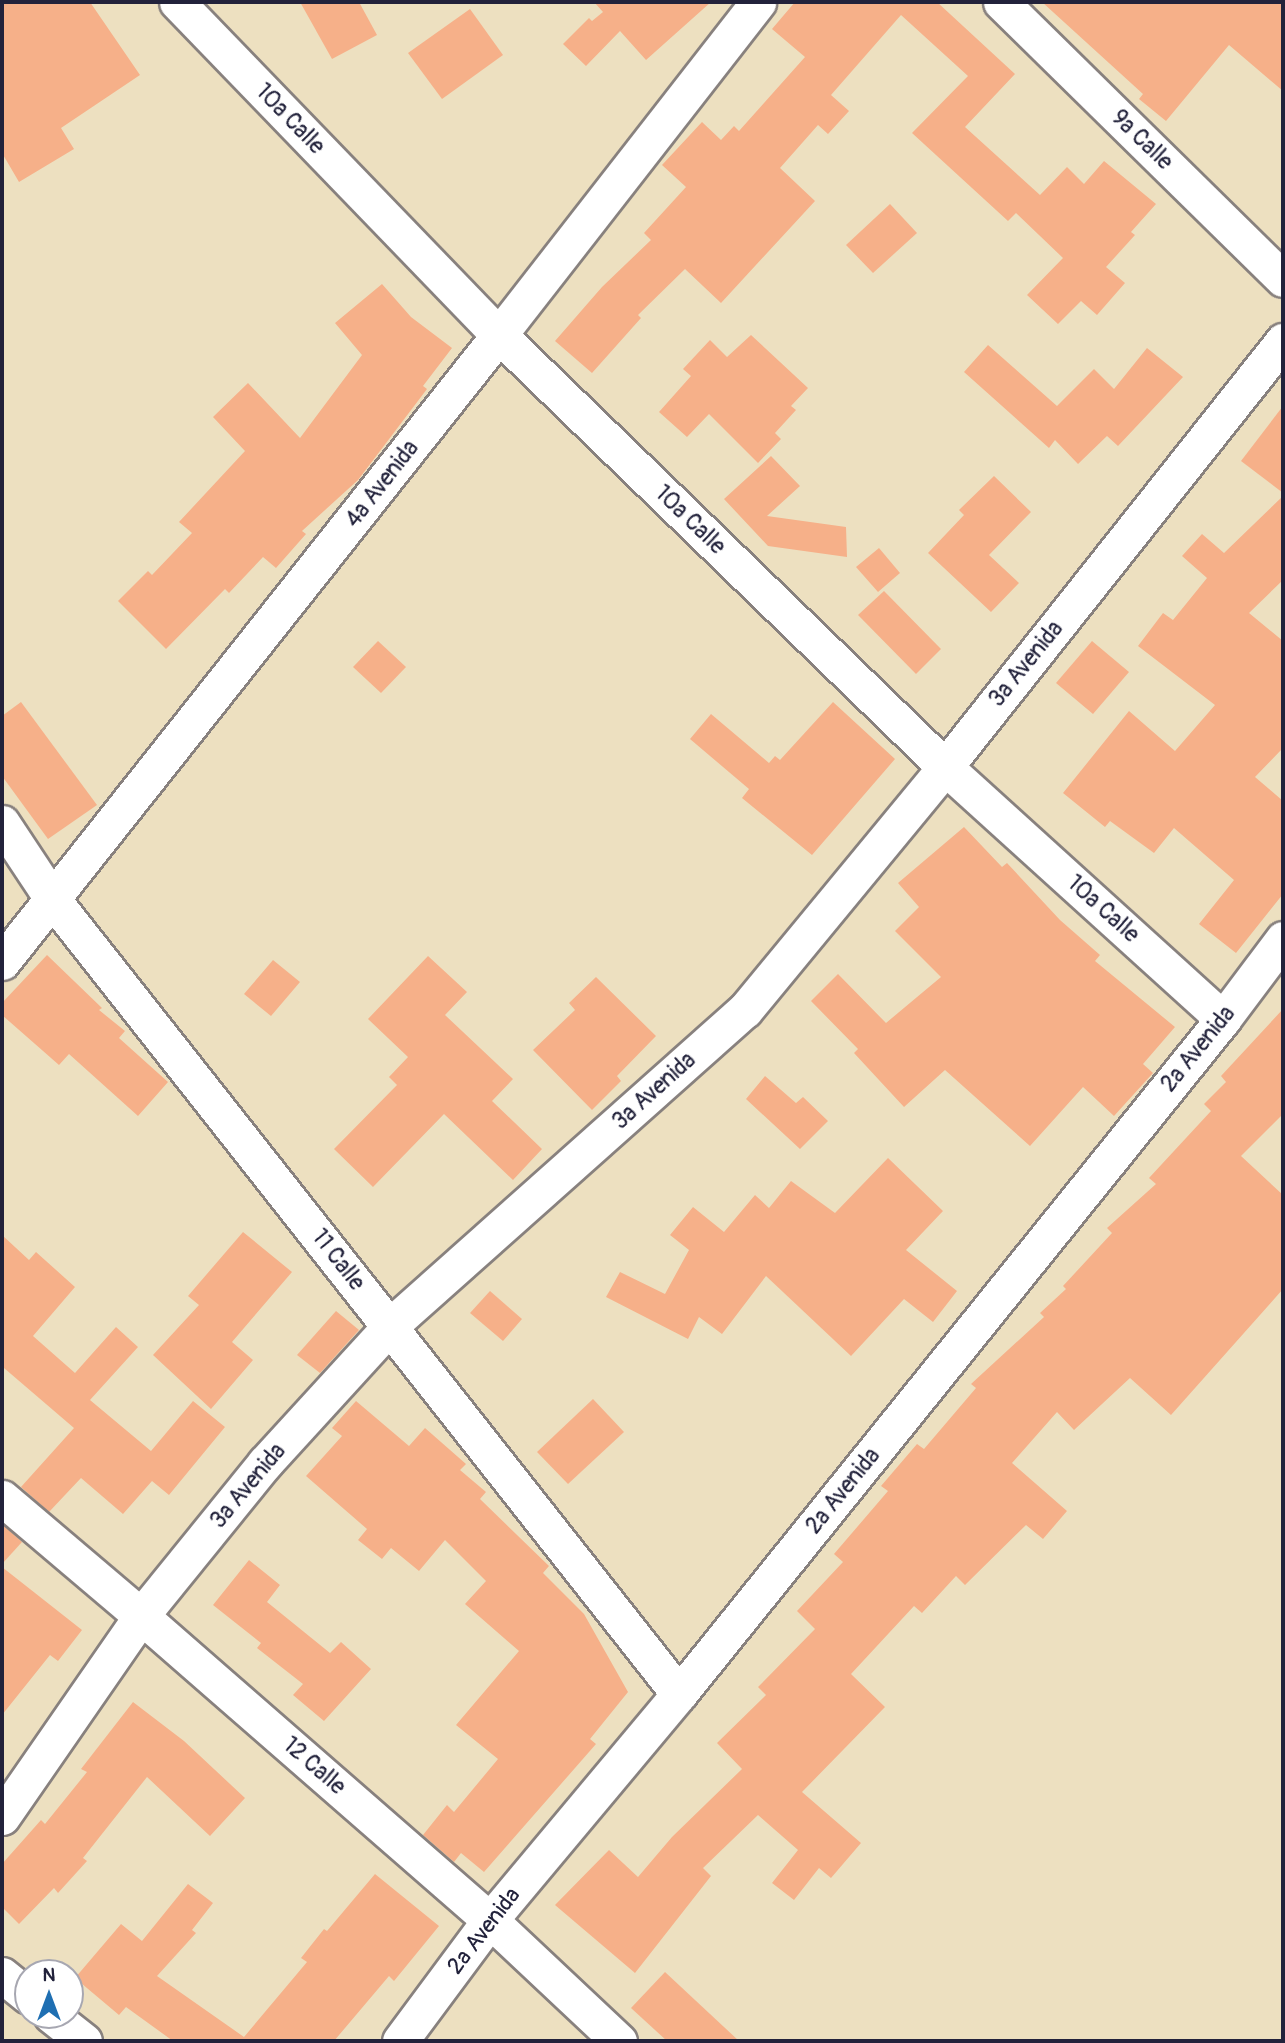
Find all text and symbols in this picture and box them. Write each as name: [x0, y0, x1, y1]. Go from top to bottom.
street label: 10a Calle: [250, 78, 330, 160]
street label: 9a Calle: [1106, 104, 1178, 176]
street label: 4a Avenida: [339, 435, 425, 533]
street label: 10a Calle: [649, 480, 731, 560]
street label: 3a Avenida: [983, 616, 1069, 712]
street label: 10a Calle: [1061, 869, 1145, 949]
street label: 2a Avenida: [1155, 1001, 1241, 1097]
street label: 3a Avenida: [607, 1046, 701, 1136]
street label: 11 Calle: [306, 1224, 370, 1296]
street label: 3a Avenida: [205, 1438, 291, 1534]
street label: 2a Avenida: [800, 1443, 886, 1539]
street label: 12 Calle: [277, 1731, 351, 1801]
street label: 2a Avenida: [442, 1882, 526, 1980]
north arrow: [14, 1959, 84, 2029]
text: N: [43, 1963, 55, 1987]

